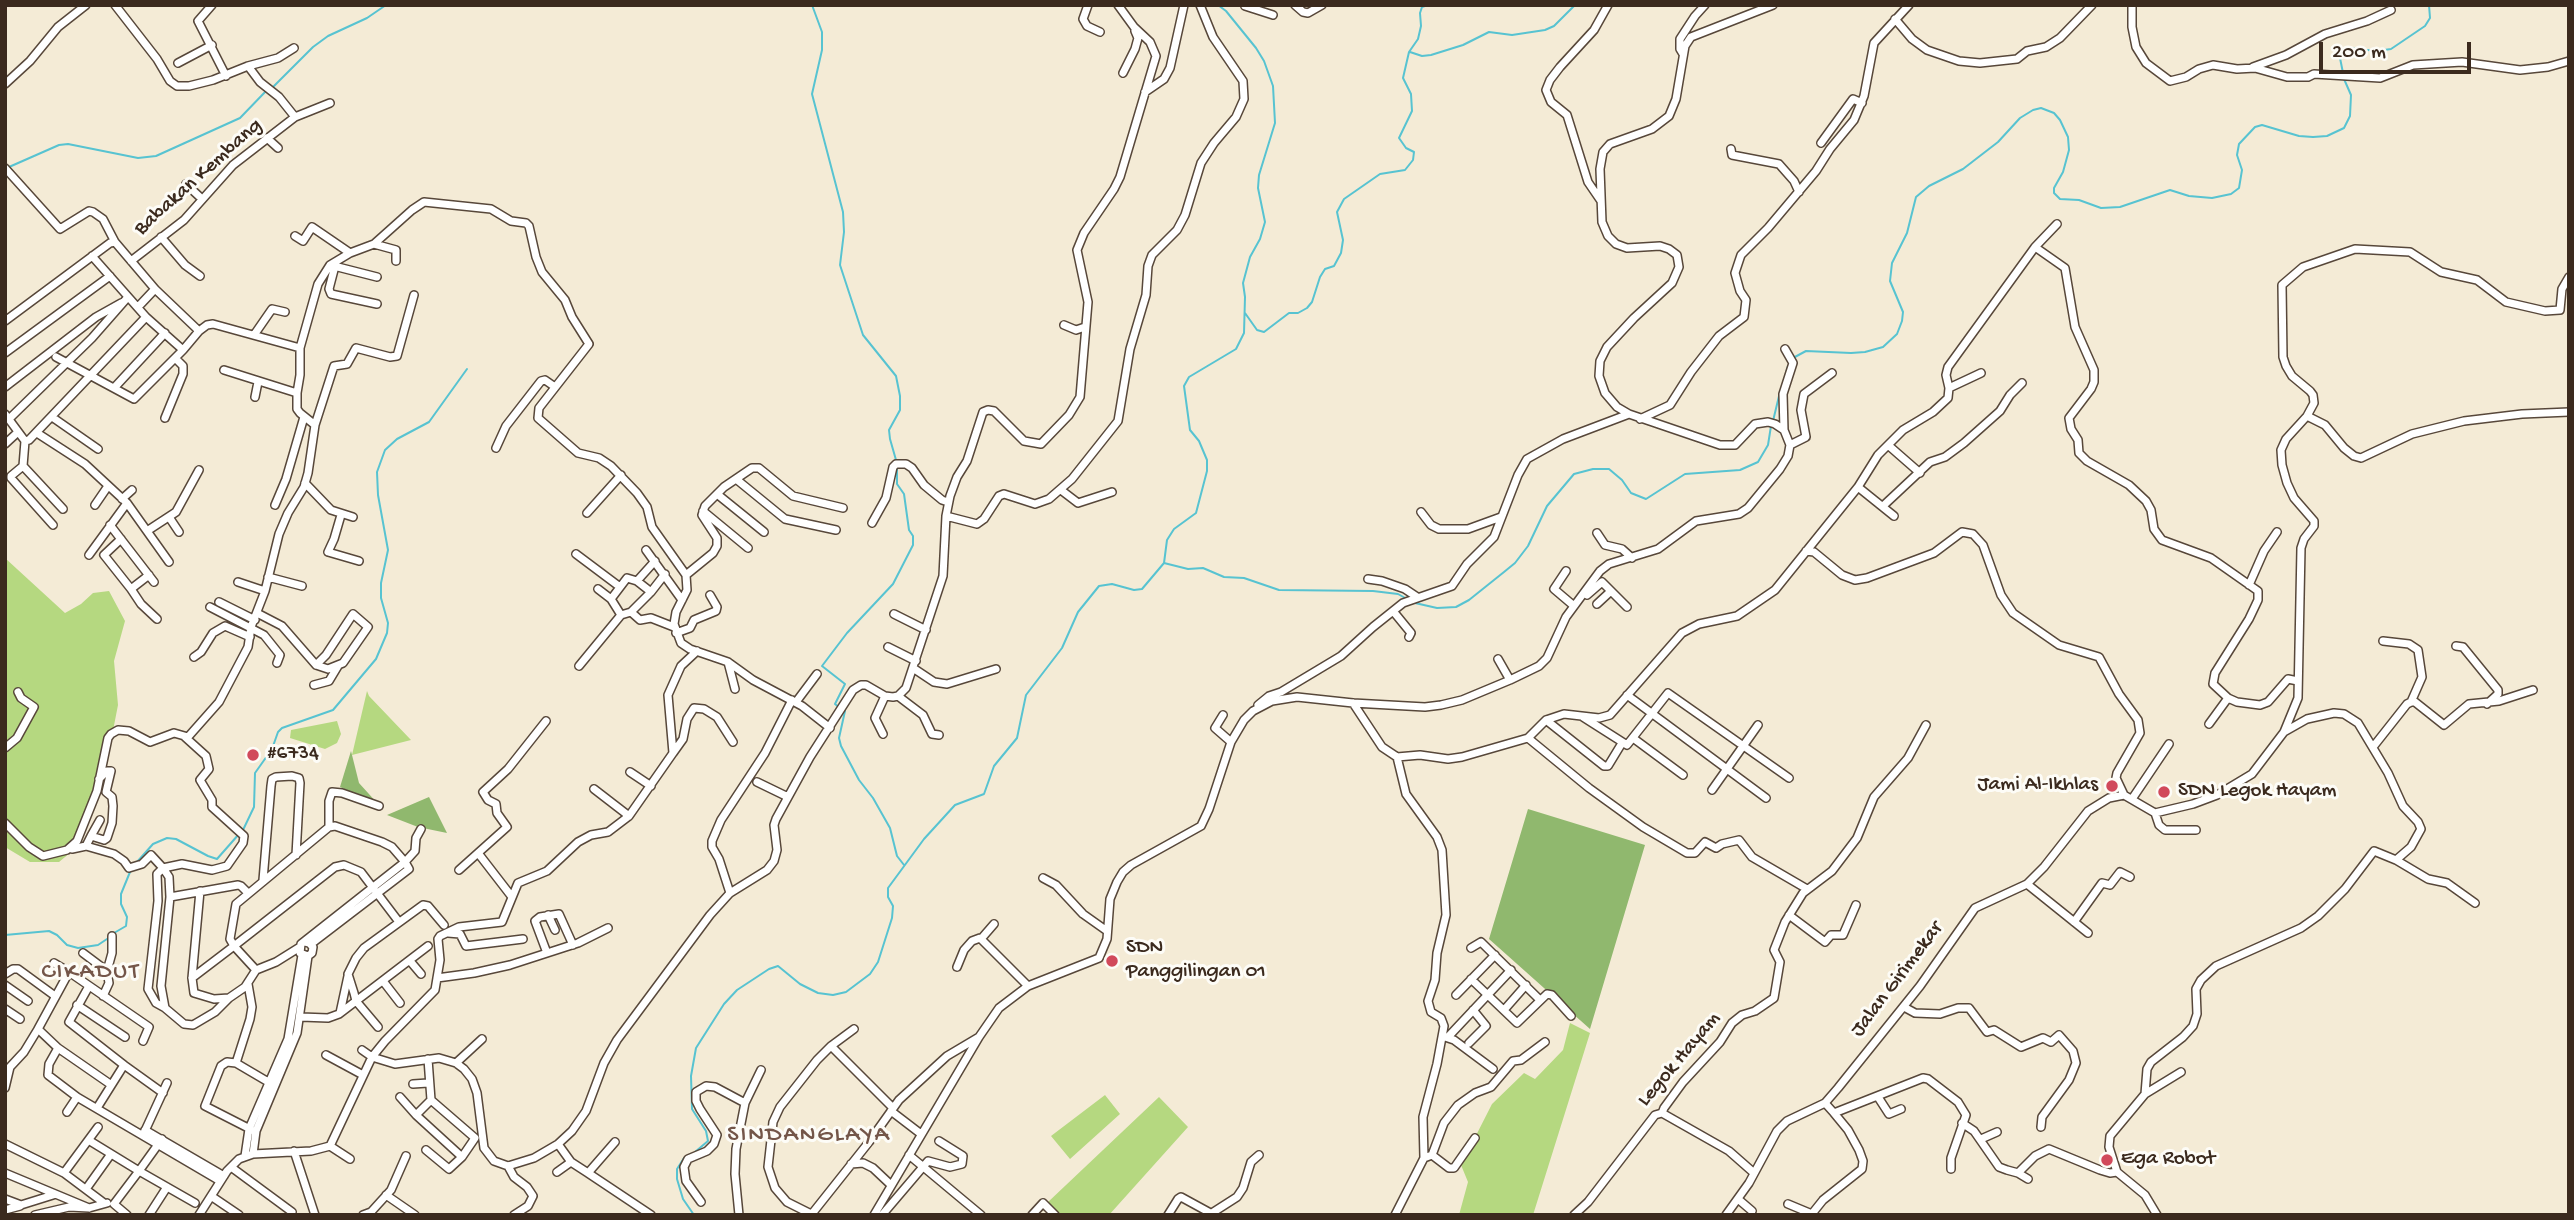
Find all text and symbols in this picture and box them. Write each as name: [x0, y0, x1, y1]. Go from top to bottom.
scale bar: [2322, 28, 2474, 72]
text: 200 m: [2332, 41, 2386, 66]
street label: Babakan Kembang: [130, 114, 268, 242]
place label: #6734: [267, 742, 319, 768]
marker: #6734: [245, 747, 261, 763]
place label: Jami Al-Ikhlas: [1977, 773, 2098, 799]
marker: Jami Al-Ikhlas: [2104, 778, 2120, 794]
place label: SDN Legok Hayam: [2178, 779, 2336, 805]
marker: SDN Legok Hayam: [2156, 784, 2172, 800]
street label: Jalan Girimekar: [1846, 917, 1950, 1043]
place label: SDN Panggilingan 01: [1126, 936, 1266, 986]
marker: SDN Panggilingan 01: [1104, 953, 1120, 969]
district label: CIKADUT: [42, 959, 140, 987]
street label: Legok Hayam: [1633, 1007, 1727, 1113]
district label: SINDANGLAYA: [729, 1122, 889, 1150]
place label: Ega Robot: [2121, 1147, 2215, 1173]
marker: Ega Robot: [2099, 1152, 2115, 1168]

